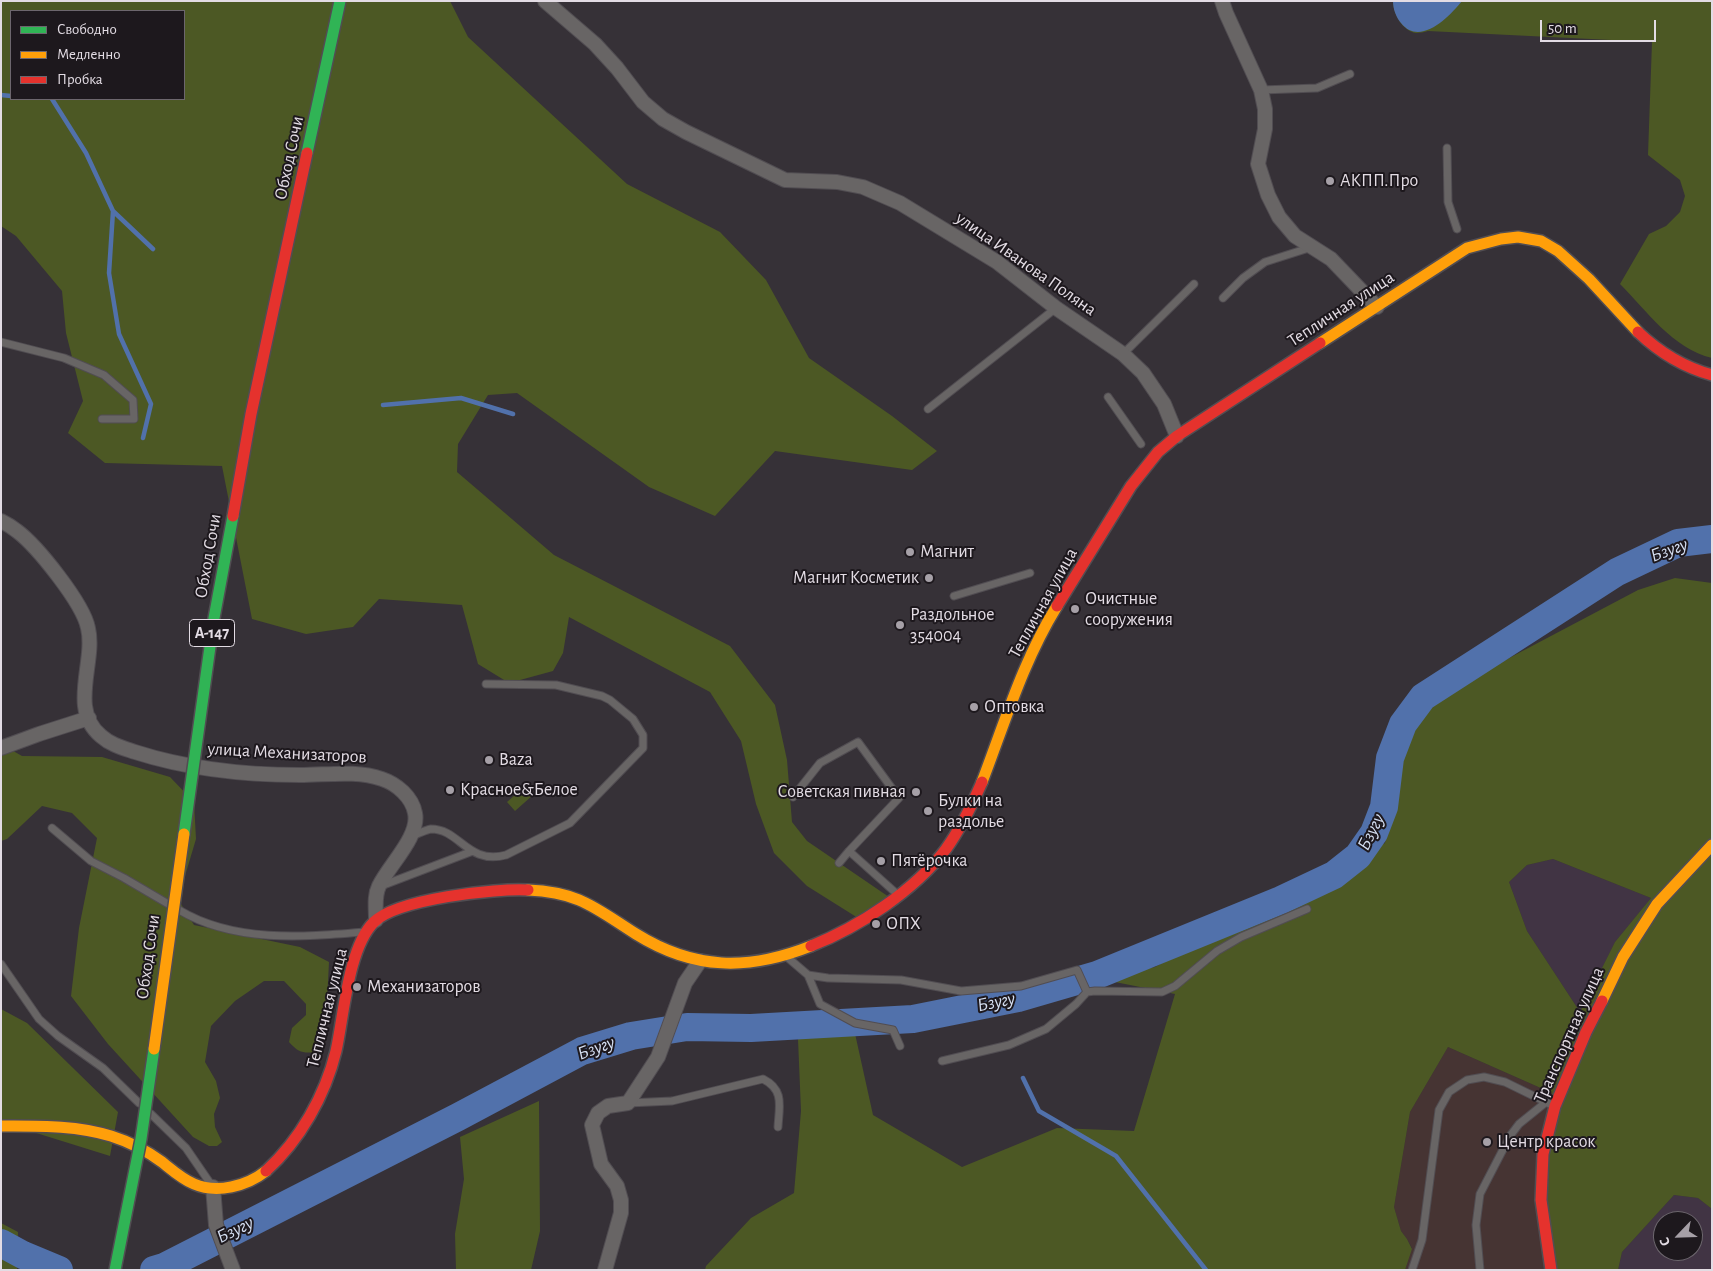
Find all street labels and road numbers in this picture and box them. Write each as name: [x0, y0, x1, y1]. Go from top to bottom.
street label: Обход Сочи: [270, 114, 308, 202]
street label: улица Иванова Поляна: [951, 207, 1101, 321]
street label: Тепличная улица: [1284, 267, 1398, 351]
street label: Обход Сочи: [190, 512, 226, 600]
street label: Тепличная улица: [1004, 544, 1082, 662]
road number: А-147: [190, 620, 234, 646]
street label: улица Механизаторов: [207, 738, 367, 768]
street label: Обход Сочи: [131, 913, 165, 1001]
street label: Тепличная улица: [302, 946, 352, 1070]
street label: Транспортная улица: [1529, 964, 1609, 1106]

